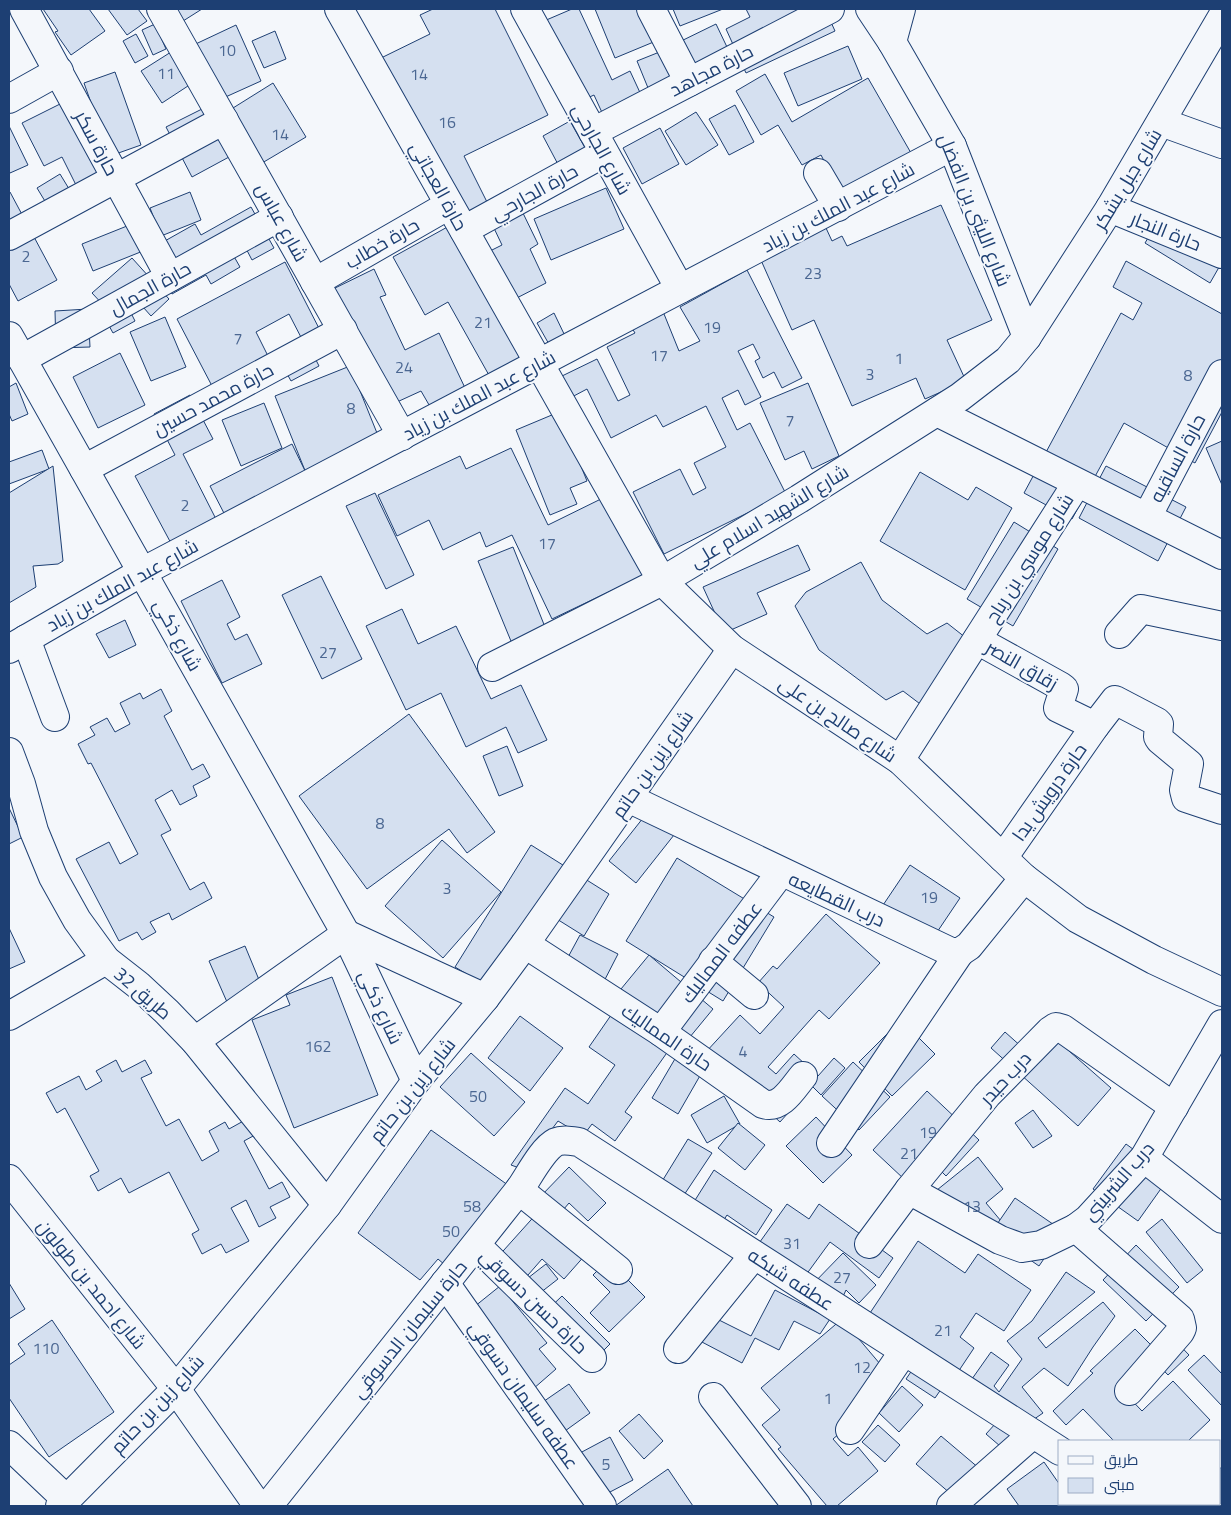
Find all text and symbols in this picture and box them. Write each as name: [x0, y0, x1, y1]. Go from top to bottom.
street label: حارة مجاهد: [664, 36, 758, 103]
house number: 10: [218, 38, 236, 62]
house number: 11: [157, 61, 175, 85]
house number: 14: [410, 62, 428, 86]
street label: شارع الجارحي: [564, 98, 640, 200]
street label: حارة سكر: [68, 104, 127, 181]
house number: 16: [438, 110, 456, 134]
house number: 14: [271, 122, 289, 146]
street label: شارع جبل يشكر: [1084, 122, 1168, 236]
street label: شارع الليثى بن الفضل: [932, 129, 1019, 291]
street label: حارة العجاتي: [402, 136, 476, 236]
street label: شارع عبد الملك بن زياد: [756, 154, 920, 259]
street label: حارة الجارحي: [485, 156, 583, 228]
street label: شارع عباس: [249, 177, 316, 267]
street label: حارة النجار: [1125, 203, 1206, 258]
street label: حارة خطاب: [339, 210, 424, 276]
house number: 2: [22, 244, 30, 268]
street label: حارة الجمال: [104, 253, 196, 322]
house number: 23: [804, 261, 822, 285]
house number: 21: [474, 310, 492, 334]
house number: 19: [703, 315, 721, 339]
house number: 7: [234, 326, 242, 350]
street label: شارع عبد الملك بن زياد: [397, 342, 561, 447]
house number: 17: [650, 343, 668, 367]
house number: 1: [895, 346, 903, 370]
street label: حارة محمد حسين: [147, 355, 278, 443]
house number: 24: [395, 355, 413, 379]
house number: 3: [866, 362, 874, 386]
house number: 8: [1184, 363, 1193, 387]
house number: 8: [347, 396, 356, 420]
house number: 7: [786, 408, 794, 432]
street label: حارة الساقيه: [1141, 408, 1212, 507]
street label: شارع الشهيد اسلام علي: [684, 457, 854, 575]
street label: شارع موسي بن رباح: [977, 487, 1081, 629]
house number: 2: [181, 493, 189, 517]
street label: شارع عبد الملك بن زياد: [40, 531, 203, 638]
house number: 17: [538, 531, 556, 555]
street label: شارع ذكي: [146, 593, 210, 677]
street label: زقاق النصر: [980, 632, 1064, 697]
house number: 27: [319, 640, 337, 664]
street label: شارع صالح بن على: [773, 668, 903, 769]
street label: شارع زين بن حاتم: [603, 704, 700, 824]
street label: حارة درويش يدا: [1004, 737, 1093, 847]
house number: 8: [376, 811, 385, 835]
street label: درب القطايعه: [784, 863, 890, 934]
house number: 3: [443, 876, 451, 900]
house number: 19: [920, 885, 938, 909]
street label: عطفه المماليك: [673, 895, 769, 1009]
street label: طريق 32: [108, 959, 179, 1026]
street label: شارع ذكي: [351, 965, 411, 1049]
street label: حارة المماليك: [616, 995, 719, 1078]
street label: شارع زين بن حاتم: [361, 1031, 462, 1148]
house number: 162: [305, 1034, 331, 1058]
house number: 4: [739, 1039, 748, 1063]
street label: درب حيدر: [971, 1044, 1037, 1112]
house number: 50: [469, 1084, 487, 1108]
house number: 19: [919, 1120, 937, 1144]
street label: درب الشربيني: [1075, 1134, 1161, 1228]
house number: 21: [900, 1141, 918, 1165]
house number: 58: [463, 1194, 481, 1218]
house number: 13: [963, 1194, 981, 1218]
street label: شارع احمد بن طولون: [31, 1212, 154, 1355]
house number: 50: [442, 1219, 460, 1243]
house number: 31: [783, 1231, 801, 1255]
street label: عطفه شبكه: [742, 1240, 840, 1317]
street label: حارة حسن دسوقي: [473, 1241, 595, 1361]
street label: حارة سليمان الدسوقي: [344, 1253, 474, 1405]
house number: 27: [833, 1265, 851, 1289]
street label: عطفه سليمان دسوقي: [461, 1314, 587, 1476]
house number: 21: [934, 1318, 952, 1342]
house number: 110: [33, 1336, 59, 1360]
street label: شارع زين بن حاتم: [103, 1348, 210, 1460]
house number: 12: [853, 1355, 871, 1379]
house number: 1: [824, 1386, 832, 1410]
legend: [1058, 1440, 1221, 1505]
text: طريق: [1104, 1448, 1138, 1471]
house number: 5: [602, 1452, 611, 1476]
text: مبنى: [1104, 1473, 1135, 1496]

